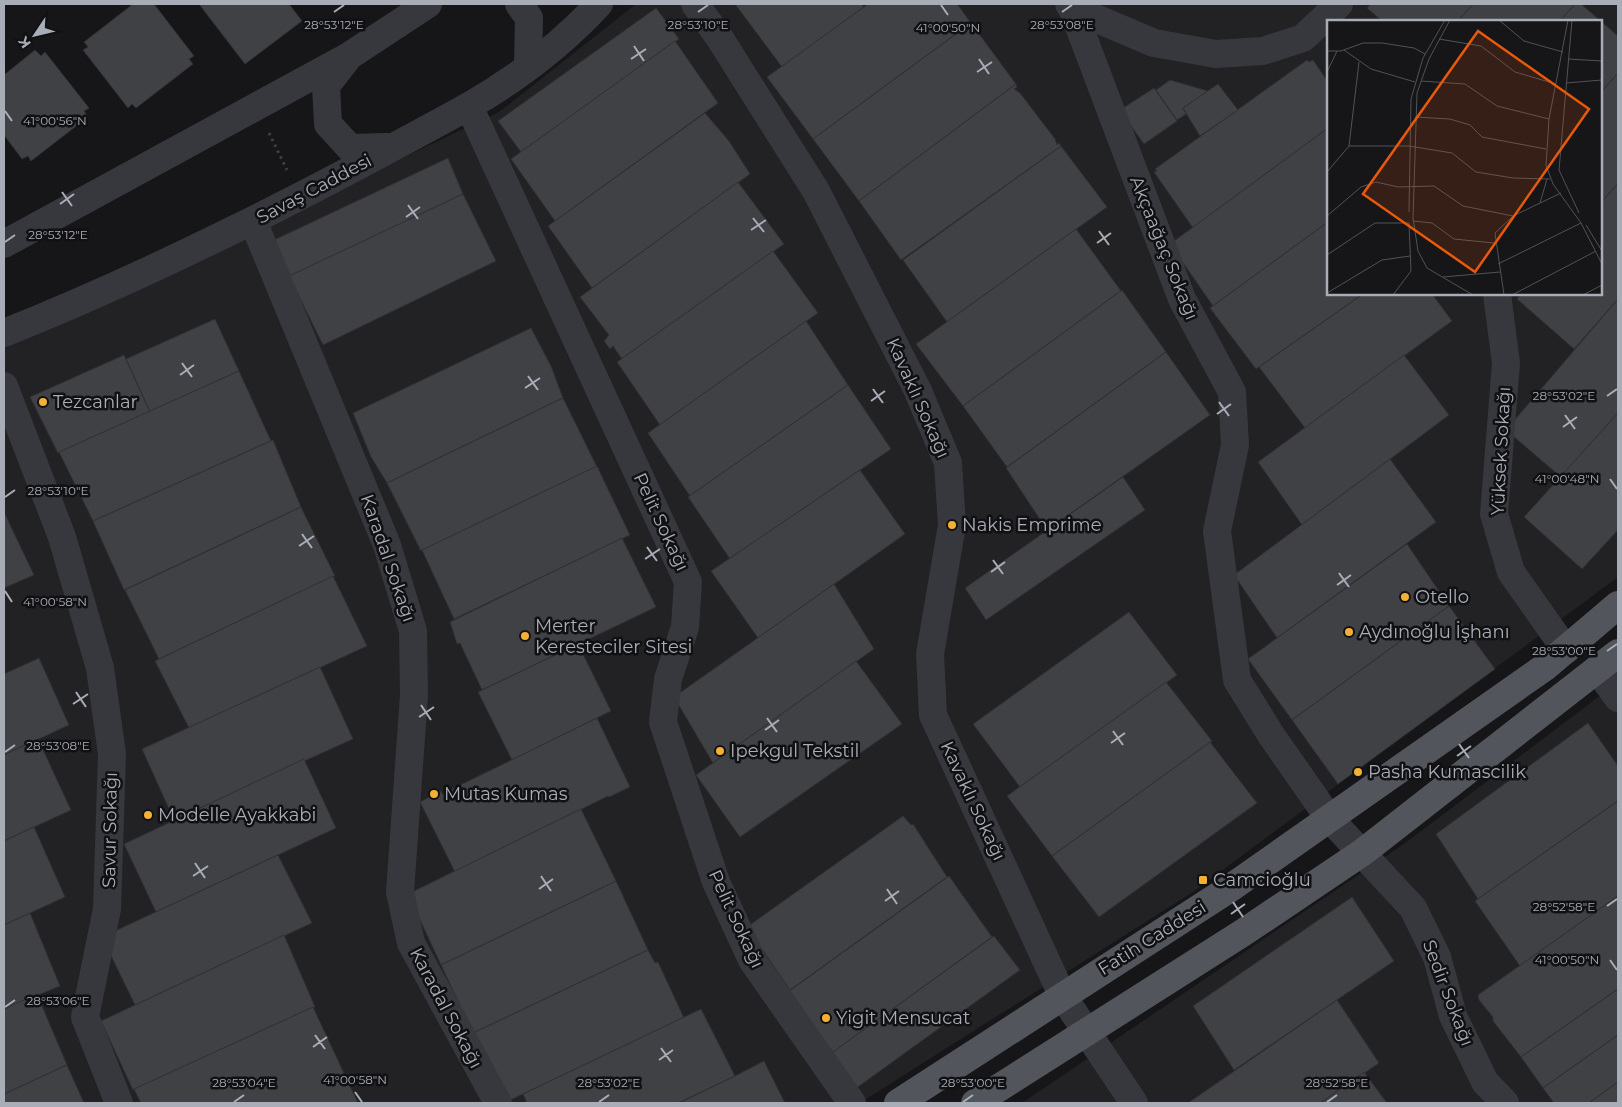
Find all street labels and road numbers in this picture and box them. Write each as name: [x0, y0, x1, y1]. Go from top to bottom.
street label: Savaş Caddesi: [253, 149, 375, 229]
street label: Akçaağaç Sokağı: [1125, 173, 1203, 323]
street label: Kavaklı Sokağı: [882, 335, 954, 461]
street label: Yüksek Sokağı: [1487, 386, 1515, 516]
street label: Pelit Sokağı: [629, 469, 693, 575]
street label: Karadal Sokağı: [356, 491, 420, 625]
street label: Kavaklı Sokağı: [936, 738, 1010, 864]
street label: Savur Sokağı: [98, 772, 122, 888]
street label: Pelit Sokağı: [704, 866, 768, 972]
street label: Fatih Caddesi: [1094, 896, 1210, 980]
street label: Sedir Sokağı: [1418, 937, 1478, 1049]
street label: Karadal Sokağı: [405, 944, 487, 1072]

